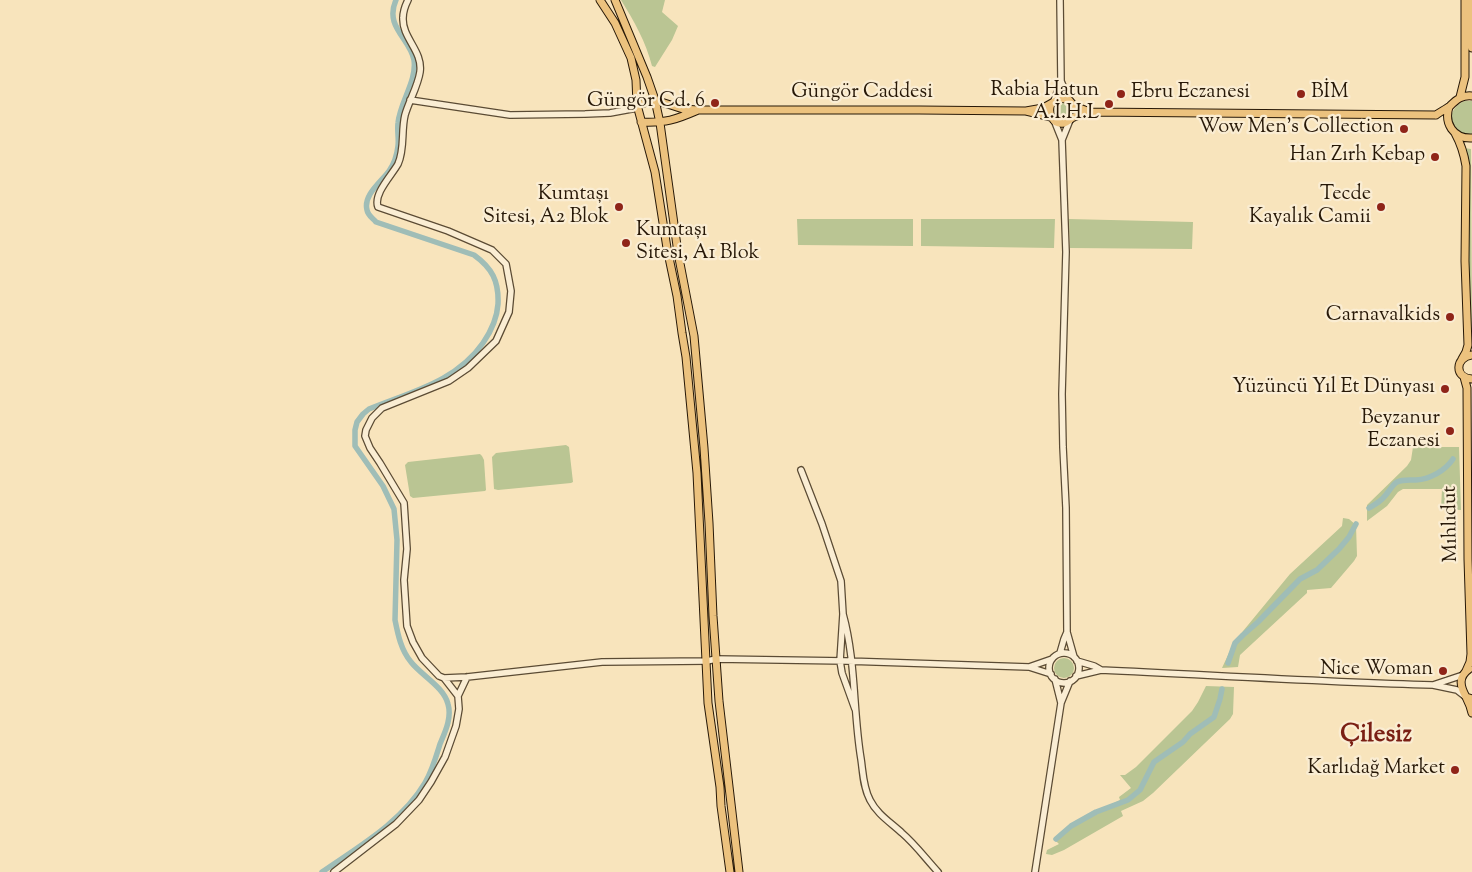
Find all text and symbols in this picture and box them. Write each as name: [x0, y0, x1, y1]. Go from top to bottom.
place label: Rabia Hatun A.İ.H.L: [991, 80, 1099, 127]
street label: Güngör Caddesi: [791, 82, 933, 106]
place label: Ebru Eczanesi: [1131, 82, 1250, 106]
place label: BİM: [1311, 82, 1349, 106]
marker: Ebru Eczanesi: [1115, 88, 1127, 100]
marker: BİM: [1295, 88, 1307, 100]
place label: Güngör Cd. 6: [587, 91, 705, 115]
marker: Güngör Cd. 6: [709, 97, 721, 109]
marker: Rabia Hatun A.İ.H.L: [1103, 98, 1115, 110]
place label: Wow Men's Collection: [1198, 117, 1394, 141]
marker: Wow Men's Collection: [1398, 123, 1410, 135]
place label: Han Zırh Kebap: [1290, 145, 1425, 169]
marker: Han Zırh Kebap: [1429, 151, 1441, 163]
place label: Kumtaşı Sitesi, A2 Blok: [483, 184, 609, 231]
place label: Tecde Kayalık Camii: [1249, 184, 1371, 231]
marker: Kumtaşı Sitesi, A2 Blok: [613, 201, 625, 213]
marker: Tecde Kayalık Camii: [1375, 201, 1387, 213]
place label: Kumtaşı Sitesi, A1 Blok: [636, 220, 759, 267]
marker: Kumtaşı Sitesi, A1 Blok: [620, 237, 632, 249]
place label: Carnavalkids: [1326, 305, 1440, 329]
marker: Carnavalkids: [1444, 311, 1456, 323]
place label: Yüzüncü Yıl Et Dünyası: [1232, 377, 1435, 401]
marker: Yüzüncü Yıl Et Dünyası: [1439, 383, 1451, 395]
place label: Beyzanur Eczanesi: [1361, 408, 1440, 455]
marker: Beyzanur Eczanesi: [1444, 425, 1456, 437]
street label: Mıhlıdut: [1439, 486, 1465, 562]
place label: Nice Woman: [1320, 659, 1433, 683]
marker: Nice Woman: [1437, 665, 1449, 677]
district label: Çilesiz: [1340, 722, 1412, 752]
place label: Karlıdağ Market: [1307, 758, 1445, 782]
marker: Karlıdağ Market: [1449, 764, 1461, 776]

